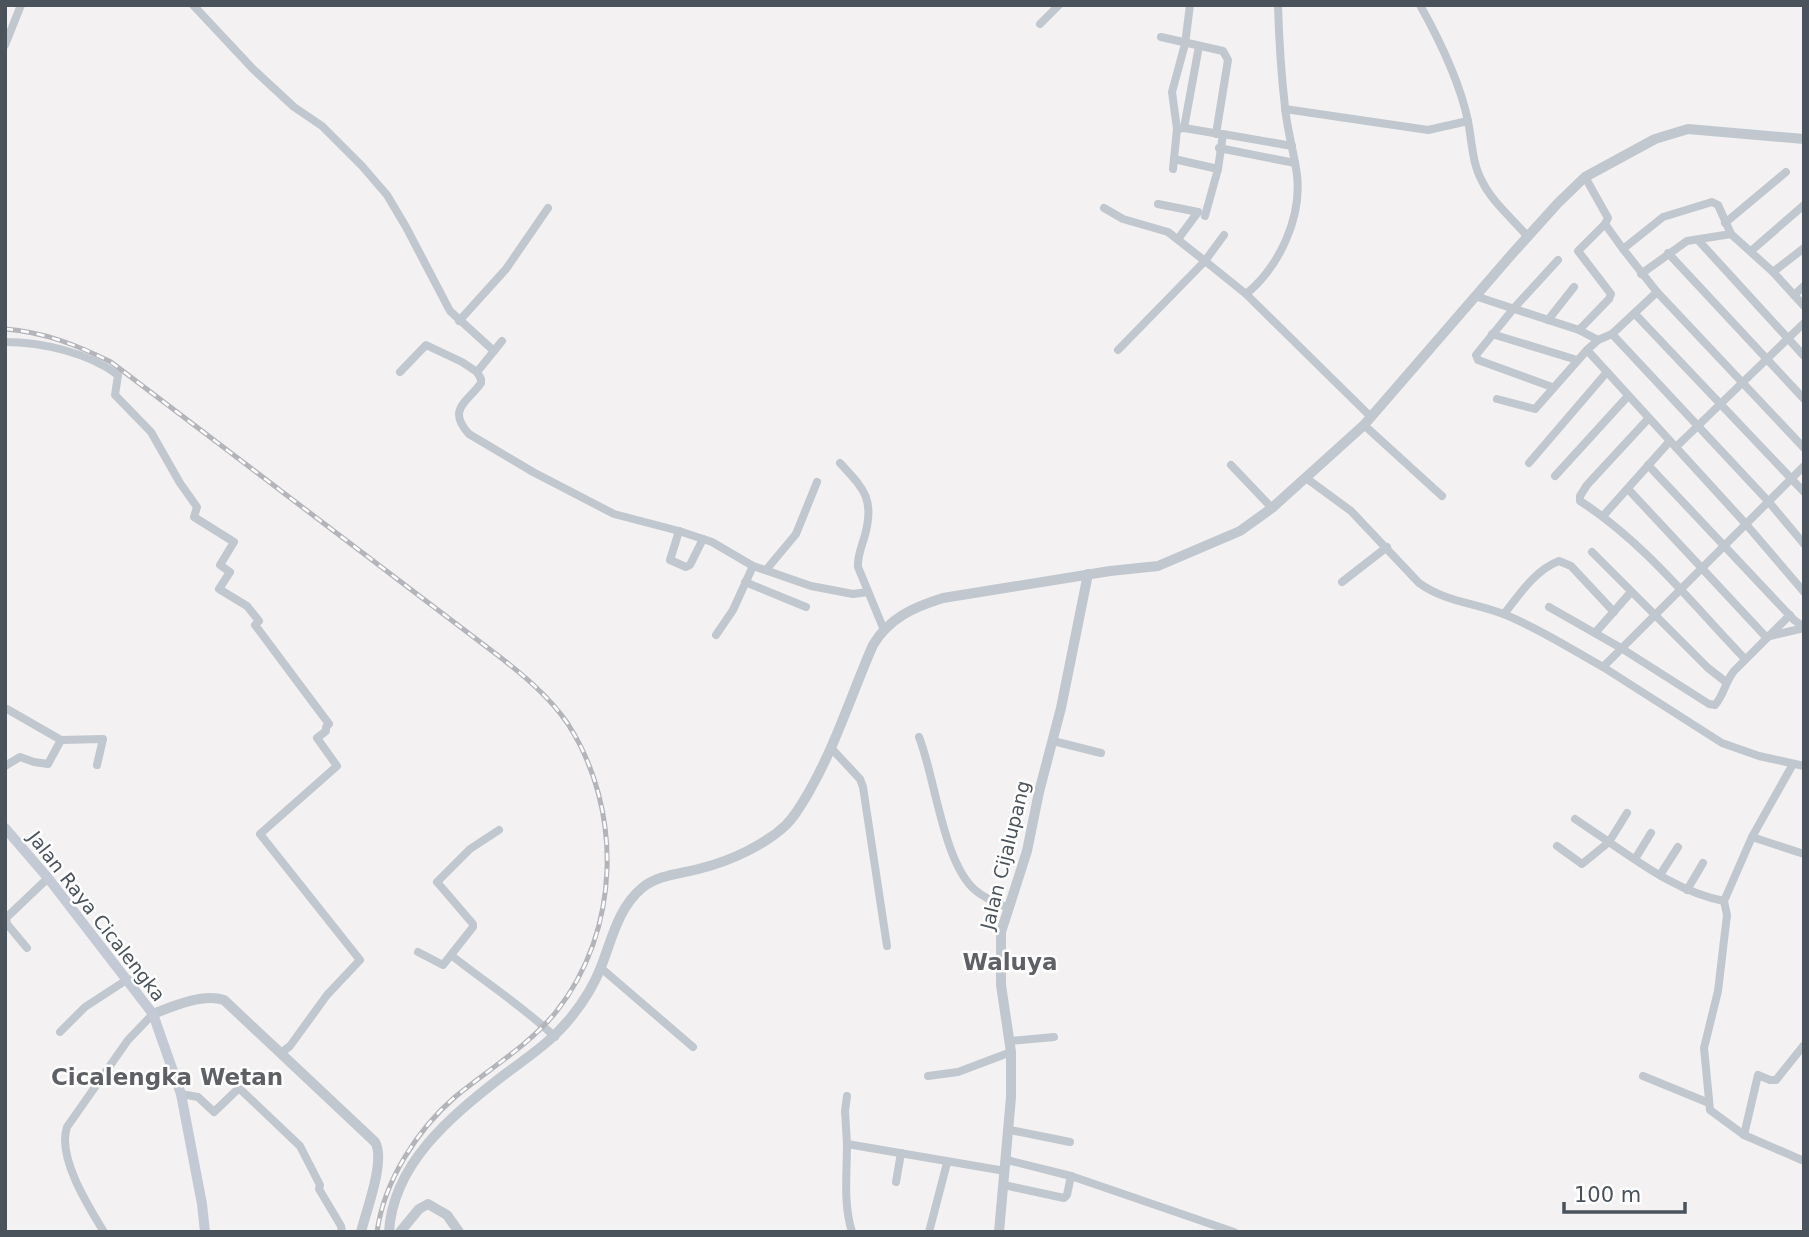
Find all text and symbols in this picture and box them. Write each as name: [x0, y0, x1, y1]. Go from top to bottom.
street label: Jalan Cijalupang: [976, 778, 1034, 933]
street label: Jalan Raya Cicalengka: [23, 826, 170, 1005]
district label: Waluya: [963, 949, 1057, 975]
district label: Cicalengka Wetan: [51, 1064, 283, 1090]
scale bar: [1564, 1170, 1685, 1214]
text: 100 m: [1574, 1183, 1641, 1207]

